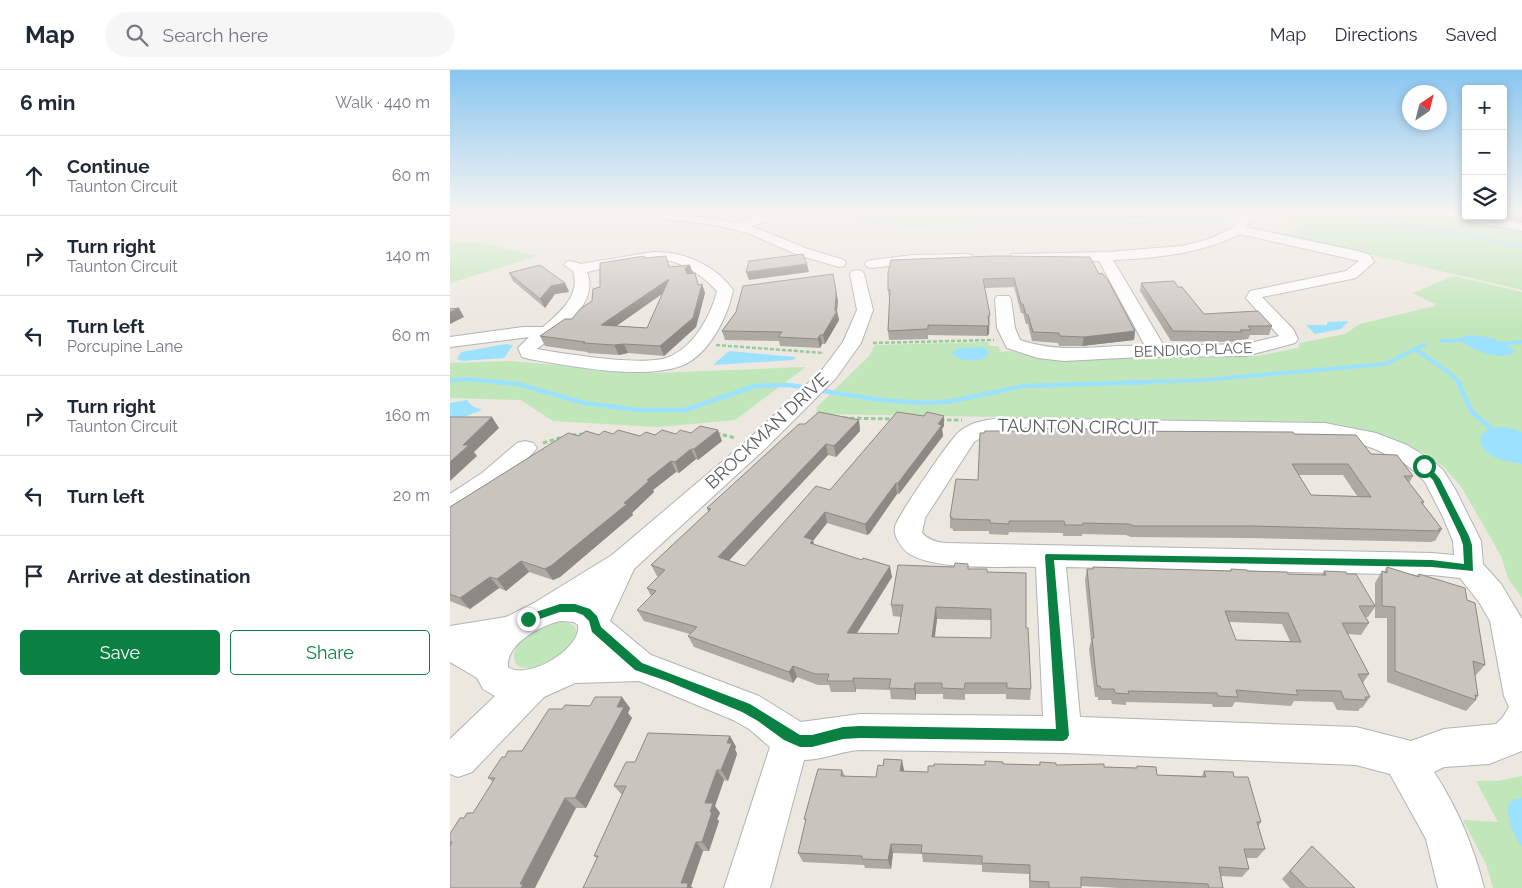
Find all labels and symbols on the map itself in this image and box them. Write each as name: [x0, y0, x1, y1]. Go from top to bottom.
north arrow: [1402, 85, 1447, 130]
street label: BENDIGO PLACE: [1134, 339, 1252, 361]
street label: BROCKMAN DRIVE: [701, 368, 832, 493]
street label: TAUNTON CIRCUIT: [997, 415, 1159, 438]
route start: [1413, 455, 1436, 478]
route end: [517, 608, 540, 631]

